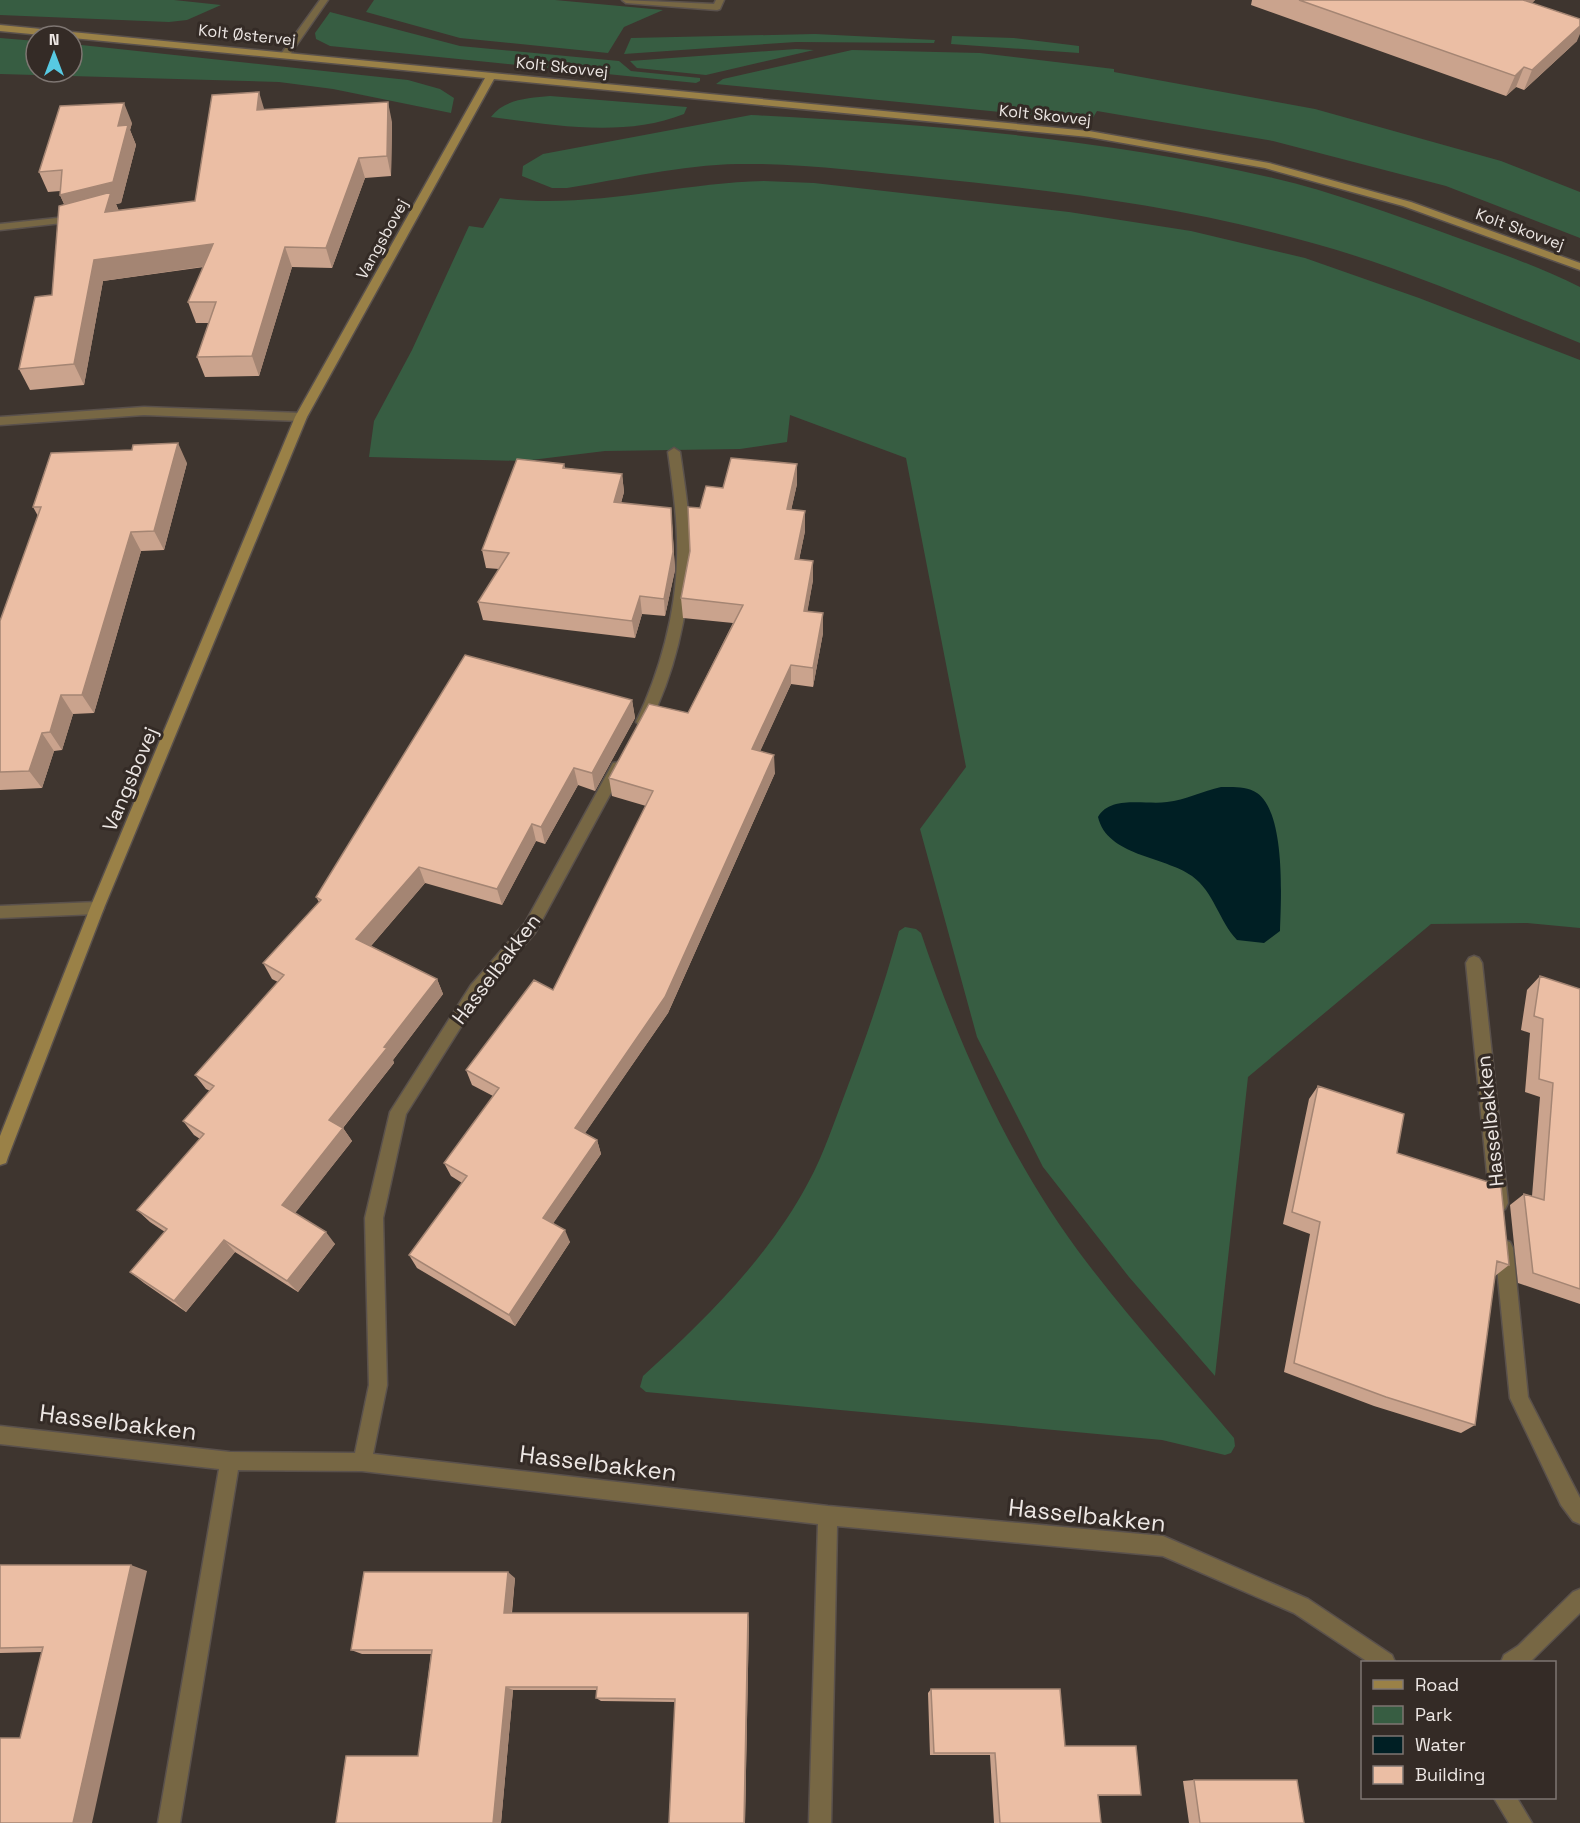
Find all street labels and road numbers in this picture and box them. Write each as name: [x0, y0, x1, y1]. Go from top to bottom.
street label: Kolt Østervej: [197, 19, 297, 51]
street label: Kolt Skovvej: [515, 52, 609, 82]
street label: Kolt Skovvej: [998, 100, 1092, 130]
street label: Vangsbovej: [351, 195, 413, 283]
street label: Kolt Skovvej: [1473, 203, 1567, 255]
street label: Vangsbovej: [96, 723, 164, 835]
street label: Hasselbakken: [446, 909, 546, 1029]
street label: Hasselbakken: [1470, 1054, 1510, 1188]
street label: Hasselbakken: [38, 1397, 198, 1447]
street label: Hasselbakken: [518, 1438, 678, 1488]
street label: Hasselbakken: [1007, 1491, 1167, 1539]

